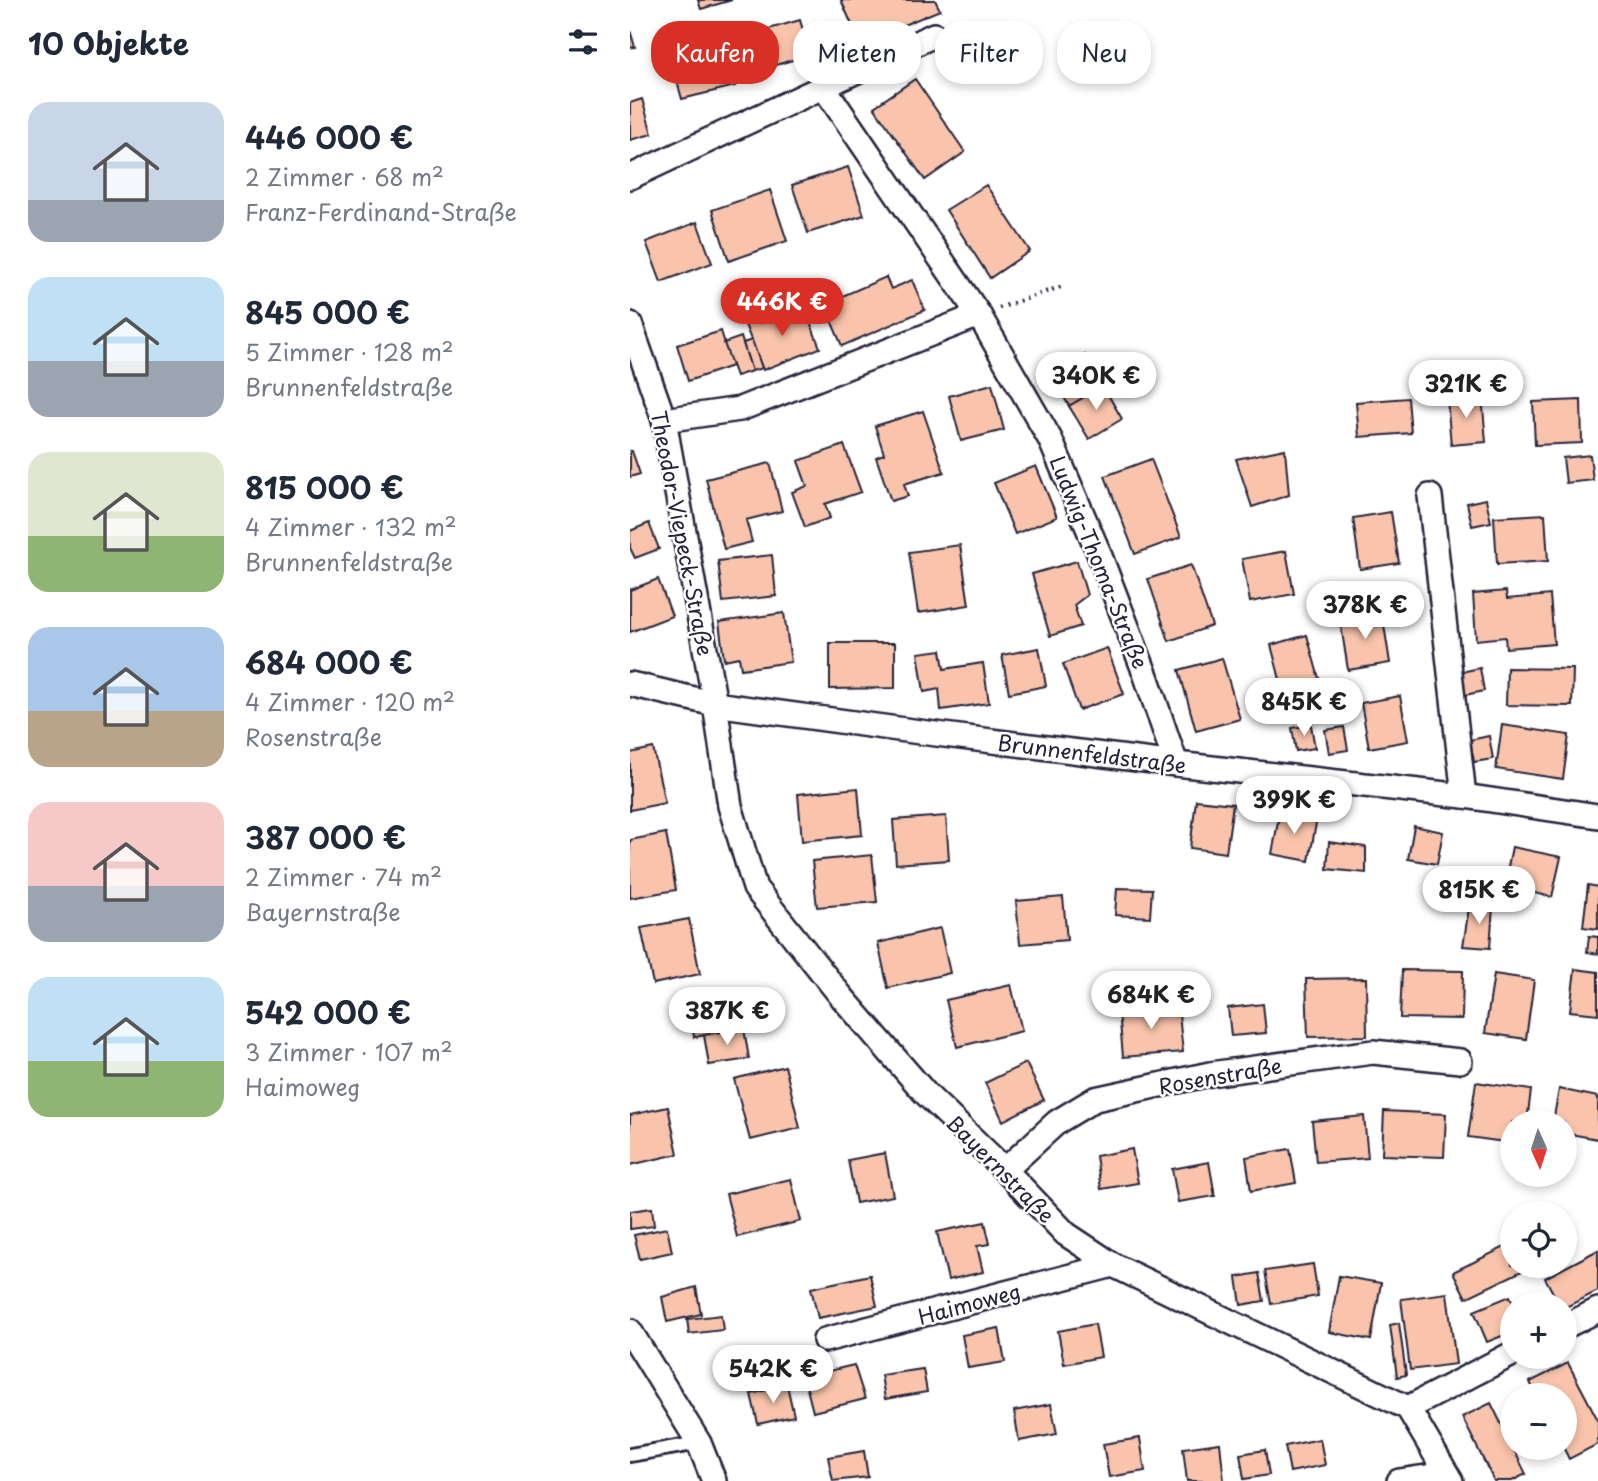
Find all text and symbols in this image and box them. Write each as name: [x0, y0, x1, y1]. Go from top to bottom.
text: 10 Objekte: [28, 20, 189, 65]
chip: Kaufen: [651, 21, 779, 84]
chip: Mieten: [793, 21, 921, 84]
chip: Filter: [935, 21, 1043, 84]
chip: Neu: [1057, 21, 1151, 84]
icon: filters: [564, 23, 602, 61]
text: 446 000 €: [245, 114, 413, 159]
icon: home: [84, 130, 168, 214]
text: 2 Zimmer · 68 m²: [245, 159, 444, 194]
text: Franz-Ferdinand-Straße: [245, 194, 517, 229]
pin: 446K €: [725, 278, 839, 338]
text: 446K €: [737, 283, 827, 318]
text: 845 000 €: [245, 289, 410, 334]
icon: home: [84, 305, 168, 389]
text: 5 Zimmer · 128 m²: [245, 334, 454, 369]
pin: 340K €: [1039, 352, 1153, 412]
text: 340K €: [1052, 357, 1140, 392]
pin: 321K €: [1409, 360, 1523, 420]
text: 321K €: [1425, 365, 1507, 400]
text: Brunnenfeldstraße: [245, 369, 453, 404]
street label: Theodor-Viepeck-Straße: [644, 408, 722, 658]
street label: Ludwig-Thoma-Straße: [1043, 451, 1157, 673]
text: 815 000 €: [245, 464, 404, 509]
icon: home: [84, 480, 168, 564]
text: 4 Zimmer · 132 m²: [245, 509, 457, 544]
text: Brunnenfeldstraße: [245, 544, 453, 579]
pin: 378K €: [1308, 582, 1422, 641]
text: 378K €: [1322, 586, 1408, 621]
text: 684 000 €: [245, 639, 413, 684]
icon: home: [84, 655, 168, 739]
pin: 845K €: [1247, 678, 1361, 738]
text: 845K €: [1261, 683, 1347, 718]
text: 4 Zimmer · 120 m²: [245, 684, 455, 719]
text: Rosenstraße: [245, 719, 382, 754]
street label: Brunnenfeldstraße: [996, 726, 1188, 780]
pin: 399K €: [1237, 776, 1351, 836]
text: 399K €: [1252, 781, 1336, 816]
text: 387 000 €: [245, 814, 406, 859]
icon: home: [84, 830, 168, 914]
text: 2 Zimmer · 74 m²: [245, 859, 442, 894]
pin: 815K €: [1422, 866, 1536, 926]
text: 815K €: [1438, 871, 1520, 906]
text: Bayernstraße: [245, 894, 400, 929]
pin: 684K €: [1094, 972, 1208, 1031]
text: 684K €: [1107, 976, 1195, 1011]
pin: 387K €: [670, 988, 784, 1047]
text: 542 000 €: [245, 989, 411, 1034]
text: 387K €: [685, 992, 769, 1027]
icon: home: [84, 1005, 168, 1089]
text: 3 Zimmer · 107 m²: [245, 1034, 453, 1069]
street label: Rosenstraße: [1156, 1048, 1284, 1102]
text: Haimoweg: [245, 1069, 361, 1104]
street label: Bayernstraße: [940, 1107, 1062, 1229]
north arrow: [1500, 1110, 1577, 1186]
map controls: [1500, 1110, 1577, 1460]
button: locate: [1500, 1201, 1577, 1278]
street label: Haimoweg: [914, 1274, 1024, 1332]
button: +: [1500, 1292, 1577, 1369]
pin: 542K €: [716, 1346, 830, 1405]
text: 542K €: [728, 1350, 818, 1385]
button: −: [1500, 1383, 1577, 1460]

